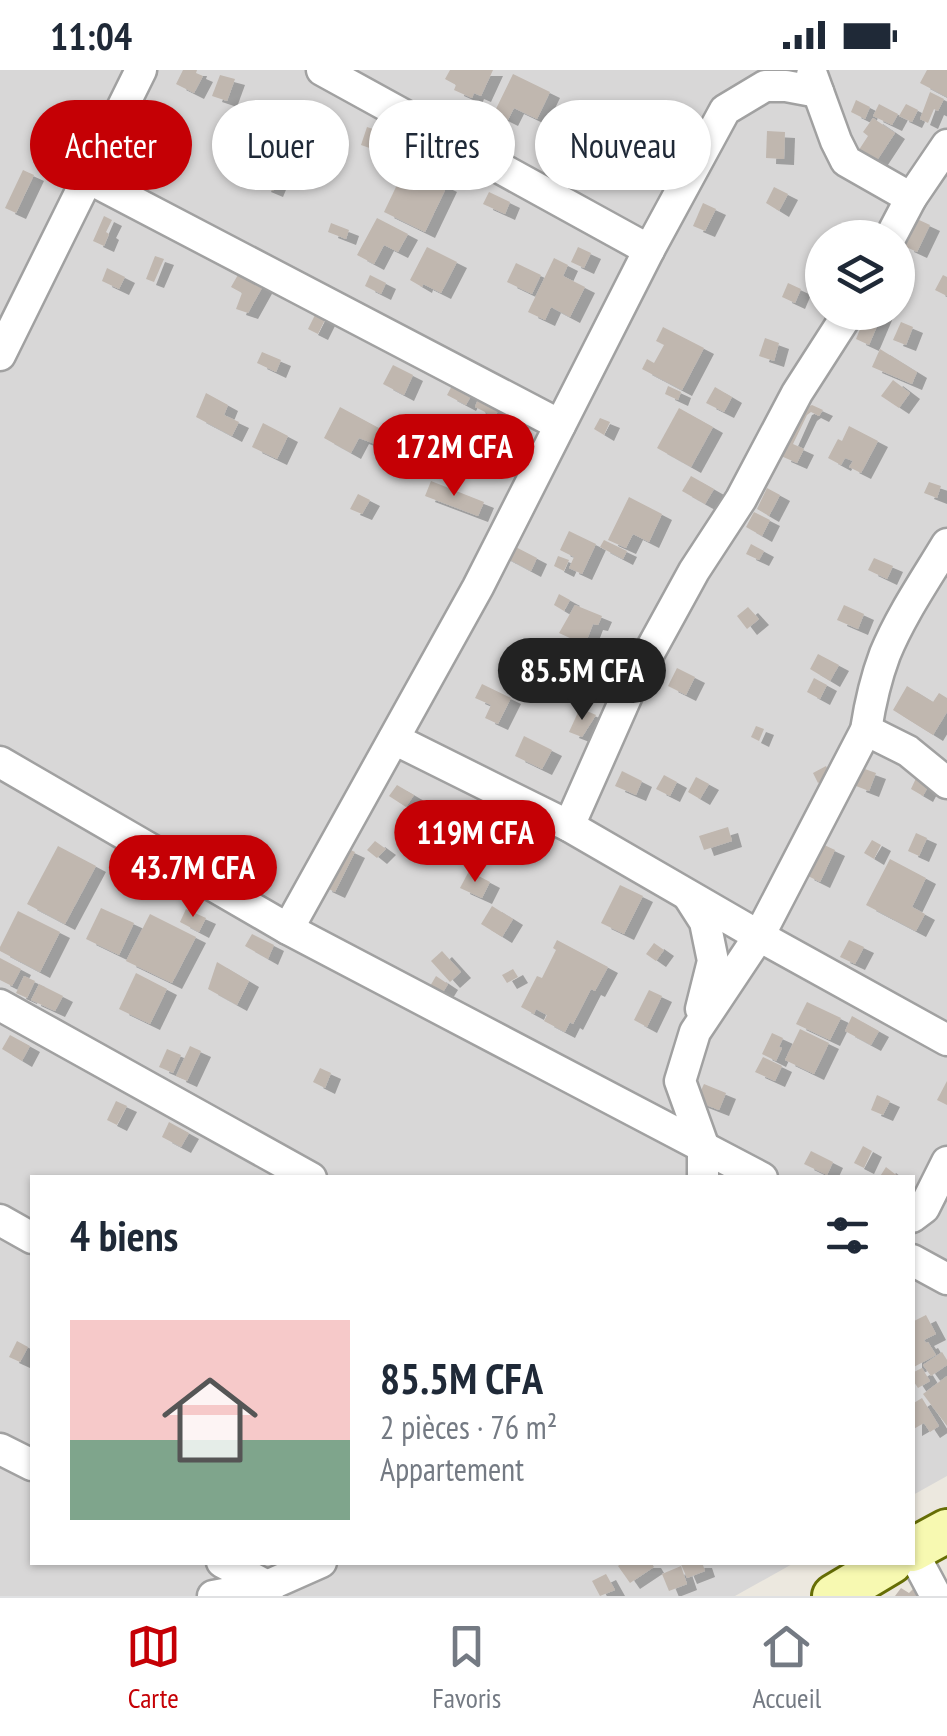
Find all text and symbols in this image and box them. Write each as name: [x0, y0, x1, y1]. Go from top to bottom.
text: 11:04: [50, 11, 132, 60]
chip: Acheter: [30, 100, 192, 190]
chip: Louer: [212, 100, 349, 190]
chip: Filtres: [369, 100, 515, 190]
chip: Nouveau: [535, 100, 711, 190]
map controls: [805, 220, 915, 330]
button: layers: [805, 220, 915, 330]
pin: 172M CFA: [351, 414, 557, 499]
text: 172M CFA: [395, 425, 513, 467]
pin: 85.5M CFA: [468, 638, 696, 723]
text: 85.5M CFA: [520, 649, 644, 691]
pin: 119M CFA: [372, 800, 578, 885]
text: 119M CFA: [416, 811, 534, 853]
pin: 43.7M CFA: [79, 835, 307, 920]
text: 43.7M CFA: [131, 846, 255, 888]
text: 4 biens: [70, 1208, 178, 1263]
icon: filters: [820, 1208, 875, 1263]
text: 85.5M CFA: [380, 1351, 543, 1406]
icon: home: [150, 1360, 270, 1480]
text: 2 pièces · 76 m²: [380, 1406, 557, 1448]
text: Appartement: [380, 1448, 524, 1490]
tab: Carte: [126, 1619, 181, 1716]
tab: Favoris: [432, 1619, 501, 1716]
tab: Accueil: [753, 1619, 821, 1716]

